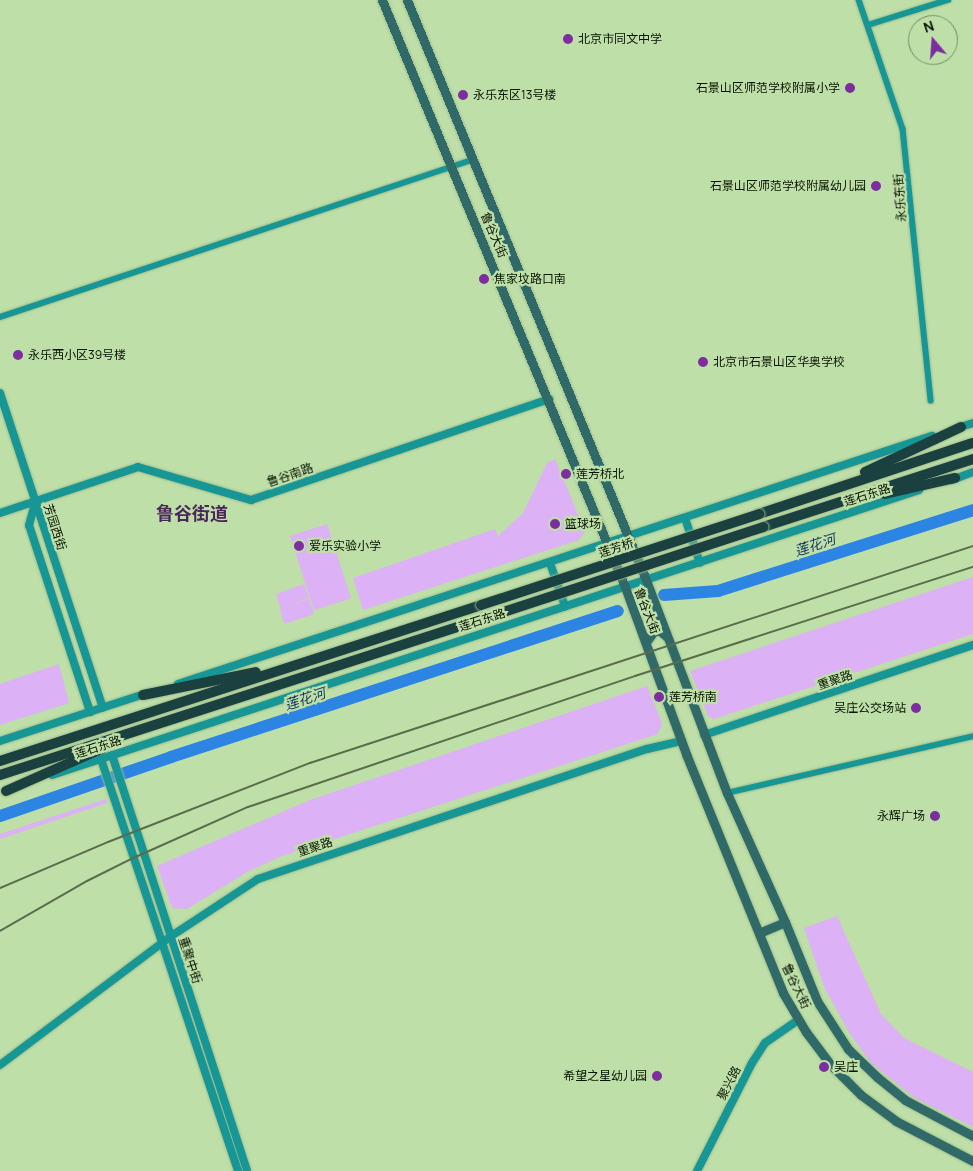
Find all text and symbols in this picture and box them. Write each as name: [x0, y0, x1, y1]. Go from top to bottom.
north arrow: [908, 15, 958, 65]
text: N: [921, 16, 936, 37]
place label: 北京市同文中学: [578, 32, 662, 46]
marker: 北京市同文中学: [562, 33, 574, 45]
place label: 石景山区师范学校附属小学: [696, 81, 840, 95]
marker: 石景山区师范学校附属小学: [844, 82, 856, 94]
place label: 永乐东区13号楼: [473, 88, 556, 102]
marker: 永乐东区13号楼: [457, 89, 469, 101]
street label: 永乐东街: [891, 174, 909, 222]
place label: 石景山区师范学校附属幼儿园: [710, 179, 866, 193]
marker: 石景山区师范学校附属幼儿园: [870, 180, 882, 192]
street label: 鲁谷大街: [478, 210, 510, 260]
place label: 焦家坟路口南: [494, 272, 566, 286]
marker: 焦家坟路口南: [478, 273, 490, 285]
place label: 永乐西小区39号楼: [28, 348, 126, 362]
marker: 永乐西小区39号楼: [12, 349, 24, 361]
place label: 北京市石景山区华奥学校: [713, 355, 845, 369]
marker: 北京市石景山区华奥学校: [697, 356, 709, 368]
street label: 鲁谷南路: [265, 460, 315, 490]
place label: 莲芳桥北: [576, 467, 624, 481]
marker: 莲芳桥北: [560, 468, 572, 480]
street label: 莲石东路: [842, 481, 892, 509]
street label: 芳园西街: [41, 502, 69, 552]
district label: 鲁谷街道: [156, 502, 228, 524]
place label: 篮球场: [565, 517, 601, 531]
marker: 篮球场: [549, 518, 561, 530]
water label: 莲花河: [792, 531, 838, 559]
street label: 莲芳桥: [597, 536, 635, 560]
place label: 爱乐实验小学: [309, 539, 381, 553]
marker: 爱乐实验小学: [293, 540, 305, 552]
street label: 鲁谷大街: [632, 586, 662, 636]
street label: 莲石东路: [457, 606, 507, 634]
street label: 重聚路: [816, 667, 854, 693]
water label: 莲花河: [282, 685, 328, 713]
place label: 莲芳桥南: [669, 690, 717, 704]
marker: 莲芳桥南: [653, 691, 665, 703]
place label: 吴庄公交场站: [834, 701, 906, 715]
marker: 吴庄公交场站: [910, 702, 922, 714]
street label: 莲石东路: [73, 733, 123, 761]
place label: 永辉广场: [877, 809, 925, 823]
marker: 永辉广场: [929, 810, 941, 822]
street label: 重聚路: [296, 835, 334, 859]
street label: 重聚中街: [176, 935, 204, 985]
street label: 鲁谷大街: [779, 961, 813, 1011]
place label: 吴庄: [834, 1060, 858, 1074]
marker: 吴庄: [818, 1061, 830, 1073]
street label: 聚兴路: [714, 1064, 744, 1102]
place label: 希望之星幼儿园: [563, 1069, 647, 1083]
marker: 希望之星幼儿园: [651, 1070, 663, 1082]

